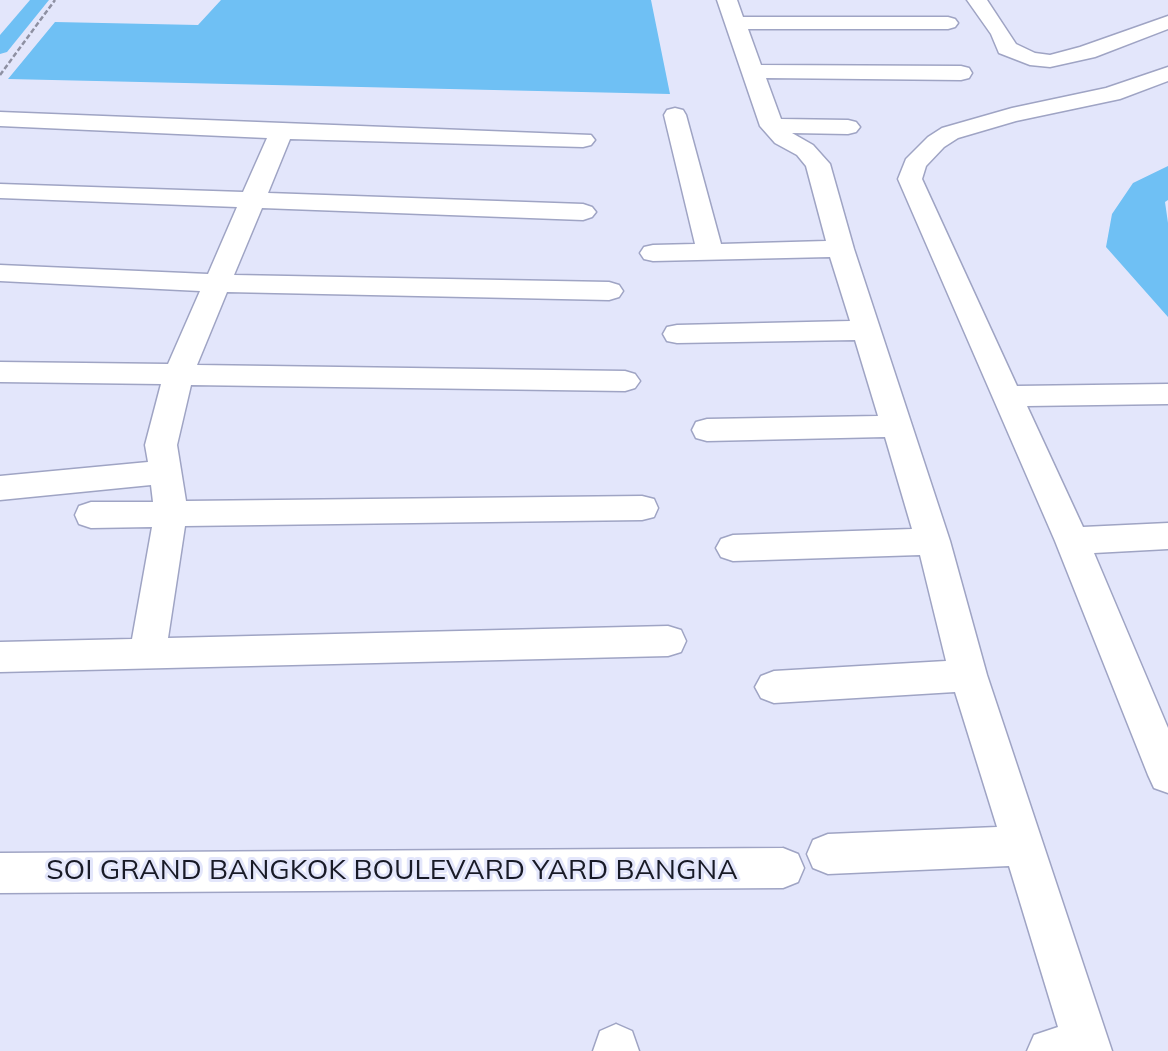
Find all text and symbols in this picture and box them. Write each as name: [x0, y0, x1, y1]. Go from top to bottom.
street label: SOI GRAND BANGKOK BOULEVARD YARD BANGNA: [46, 854, 738, 888]

